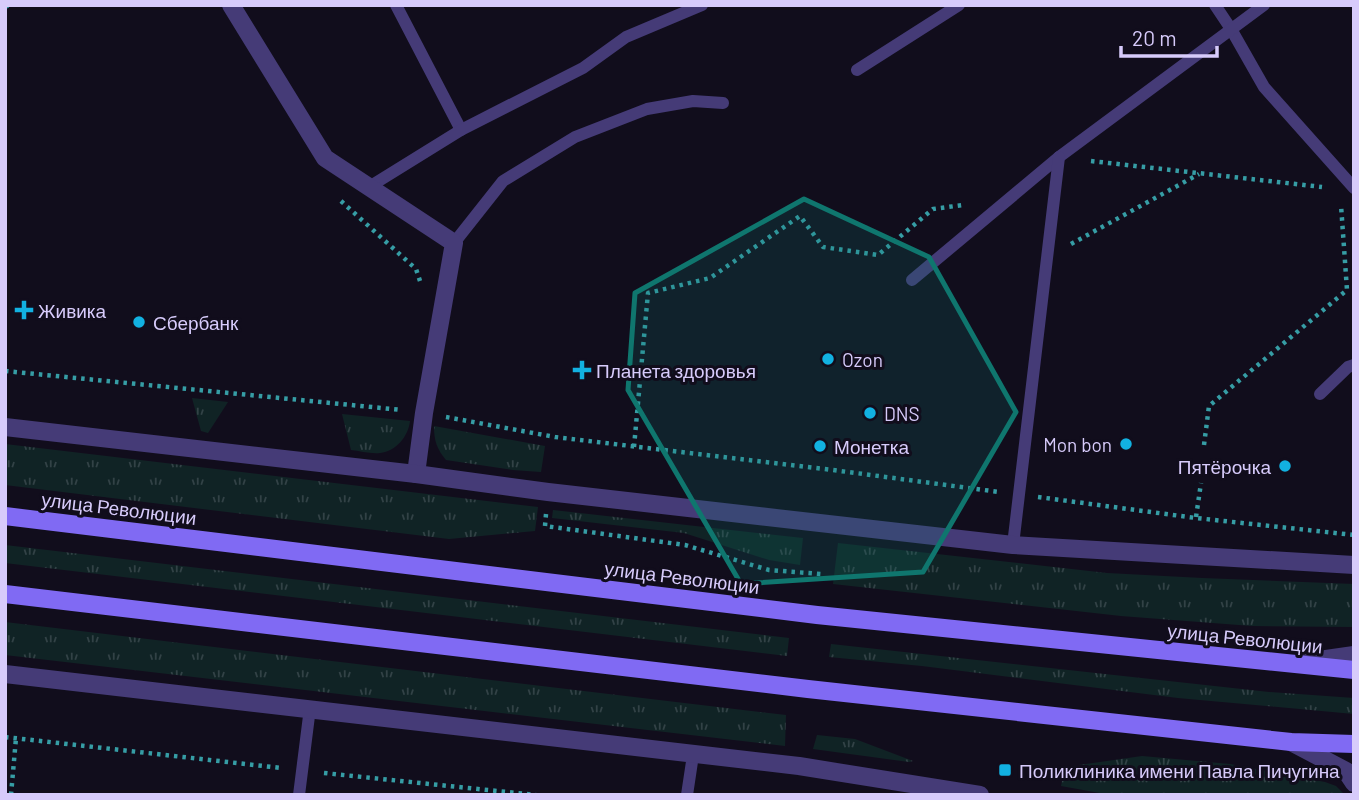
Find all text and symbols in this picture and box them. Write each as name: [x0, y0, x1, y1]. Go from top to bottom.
scale bar: [1121, 14, 1217, 58]
text: 20 m: [1132, 25, 1177, 50]
place label: Живика: [38, 299, 107, 322]
marker: Живика: [16, 302, 32, 318]
place label: Сбербанк: [153, 311, 239, 334]
marker: Сбербанк: [131, 314, 147, 330]
place label: Ozon: [842, 348, 883, 371]
marker: Ozon: [820, 351, 836, 367]
place label: Планета здоровья: [596, 359, 756, 382]
marker: Планета здоровья: [574, 362, 590, 378]
place label: DNS: [884, 402, 920, 425]
marker: DNS: [862, 405, 878, 421]
place label: Mon bon: [1043, 433, 1112, 456]
place label: Монетка: [834, 435, 909, 458]
marker: Mon bon: [1118, 436, 1134, 452]
marker: Монетка: [812, 438, 828, 454]
place label: Пятёрочка: [1178, 455, 1271, 478]
marker: Пятёрочка: [1277, 458, 1293, 474]
street label: улица Революции: [40, 487, 198, 529]
street label: улица Революции: [603, 556, 761, 598]
street label: улица Революции: [1166, 618, 1324, 658]
place label: Поликлиника имени Павла Пичугина: [1019, 759, 1340, 782]
marker: Поликлиника имени Павла Пичугина: [997, 762, 1013, 778]

